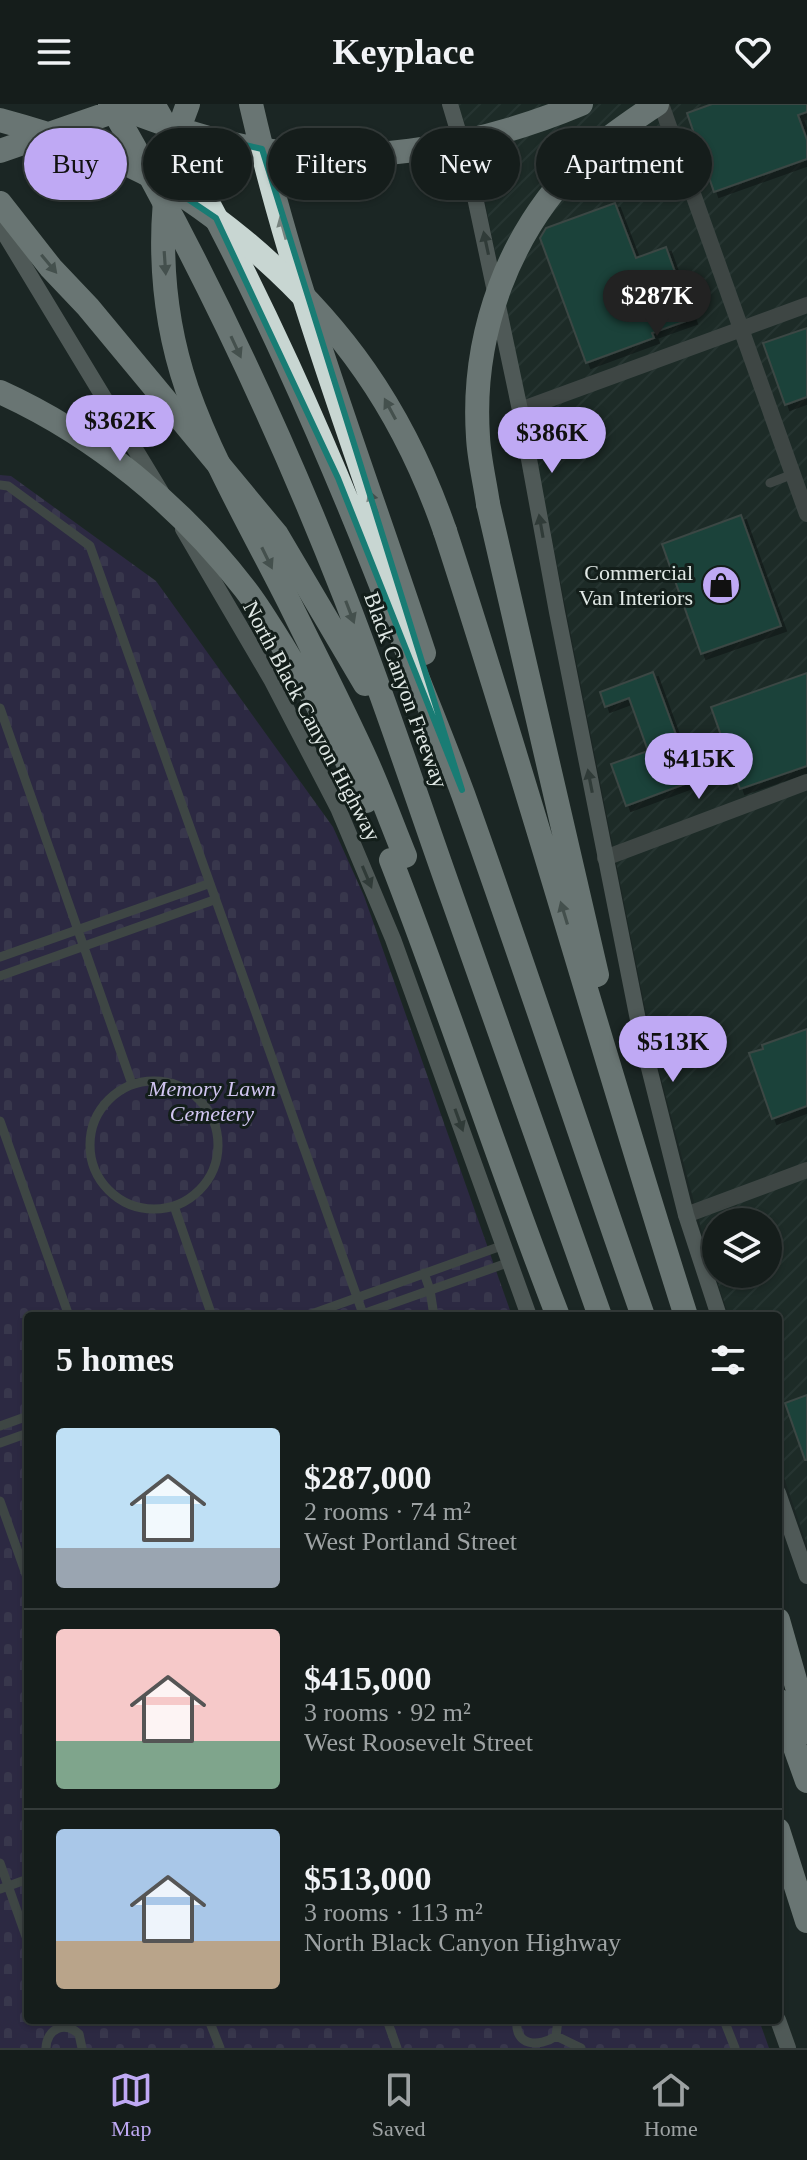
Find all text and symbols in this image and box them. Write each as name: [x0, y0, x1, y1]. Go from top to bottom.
icon: menu: [32, 30, 76, 74]
icon: heart: [731, 30, 775, 74]
text: Keyplace: [333, 32, 474, 72]
chip: Buy: [24, 128, 127, 200]
chip: Rent: [143, 128, 252, 200]
chip: Filters: [268, 128, 395, 200]
chip: New: [411, 128, 520, 200]
chip: Apartment: [536, 128, 712, 200]
one-way arrow: [276, 216, 289, 240]
one-way arrow: [479, 231, 491, 256]
one-way arrow: [159, 251, 172, 276]
one-way arrow: [40, 253, 57, 273]
pin: $287K: [601, 270, 713, 338]
text: $287K: [621, 281, 693, 310]
one-way arrow: [229, 336, 243, 359]
pin: $362K: [64, 395, 176, 463]
one-way arrow: [383, 398, 396, 421]
text: $362K: [84, 406, 156, 435]
pin: $386K: [496, 407, 608, 475]
text: $386K: [516, 418, 588, 447]
one-way arrow: [366, 490, 378, 514]
one-way arrow: [535, 513, 547, 538]
one-way arrow: [260, 547, 274, 570]
place label: Commercial Van Interiors: [579, 560, 693, 610]
shop icon: Commercial Van Interiors: [700, 564, 742, 606]
street label: Black Canyon Freeway: [359, 589, 453, 791]
street label: North Black Canyon Highway: [238, 597, 386, 845]
one-way arrow: [344, 600, 357, 624]
pin: $415K: [643, 733, 755, 801]
text: $415K: [663, 744, 735, 773]
one-way arrow: [584, 769, 596, 794]
one-way arrow: [361, 865, 374, 889]
one-way arrow: [557, 901, 570, 925]
pin: $513K: [617, 1016, 729, 1084]
text: $513K: [637, 1027, 709, 1056]
park label: Memory Lawn Cemetery: [147, 1076, 276, 1126]
one-way arrow: [453, 1108, 466, 1132]
map controls: [702, 1208, 782, 1288]
button: layers: [702, 1208, 782, 1288]
icon: filters: [706, 1338, 750, 1382]
text: 5 homes: [56, 1341, 174, 1378]
text: $287,000: [304, 1459, 432, 1496]
icon: home: [120, 1460, 216, 1556]
text: 2 rooms · 74 m²: [304, 1497, 471, 1526]
text: West Portland Street: [304, 1527, 517, 1556]
text: $415,000: [304, 1660, 432, 1697]
icon: home: [120, 1661, 216, 1757]
text: 3 rooms · 92 m²: [304, 1698, 471, 1727]
text: West Roosevelt Street: [304, 1728, 533, 1757]
text: $513,000: [304, 1860, 432, 1897]
icon: home: [120, 1861, 216, 1957]
text: 3 rooms · 113 m²: [304, 1898, 483, 1927]
text: North Black Canyon Highway: [304, 1928, 621, 1957]
tab: Map: [109, 2068, 153, 2142]
tab: Saved: [372, 2068, 425, 2142]
tab: Home: [644, 2068, 698, 2142]

